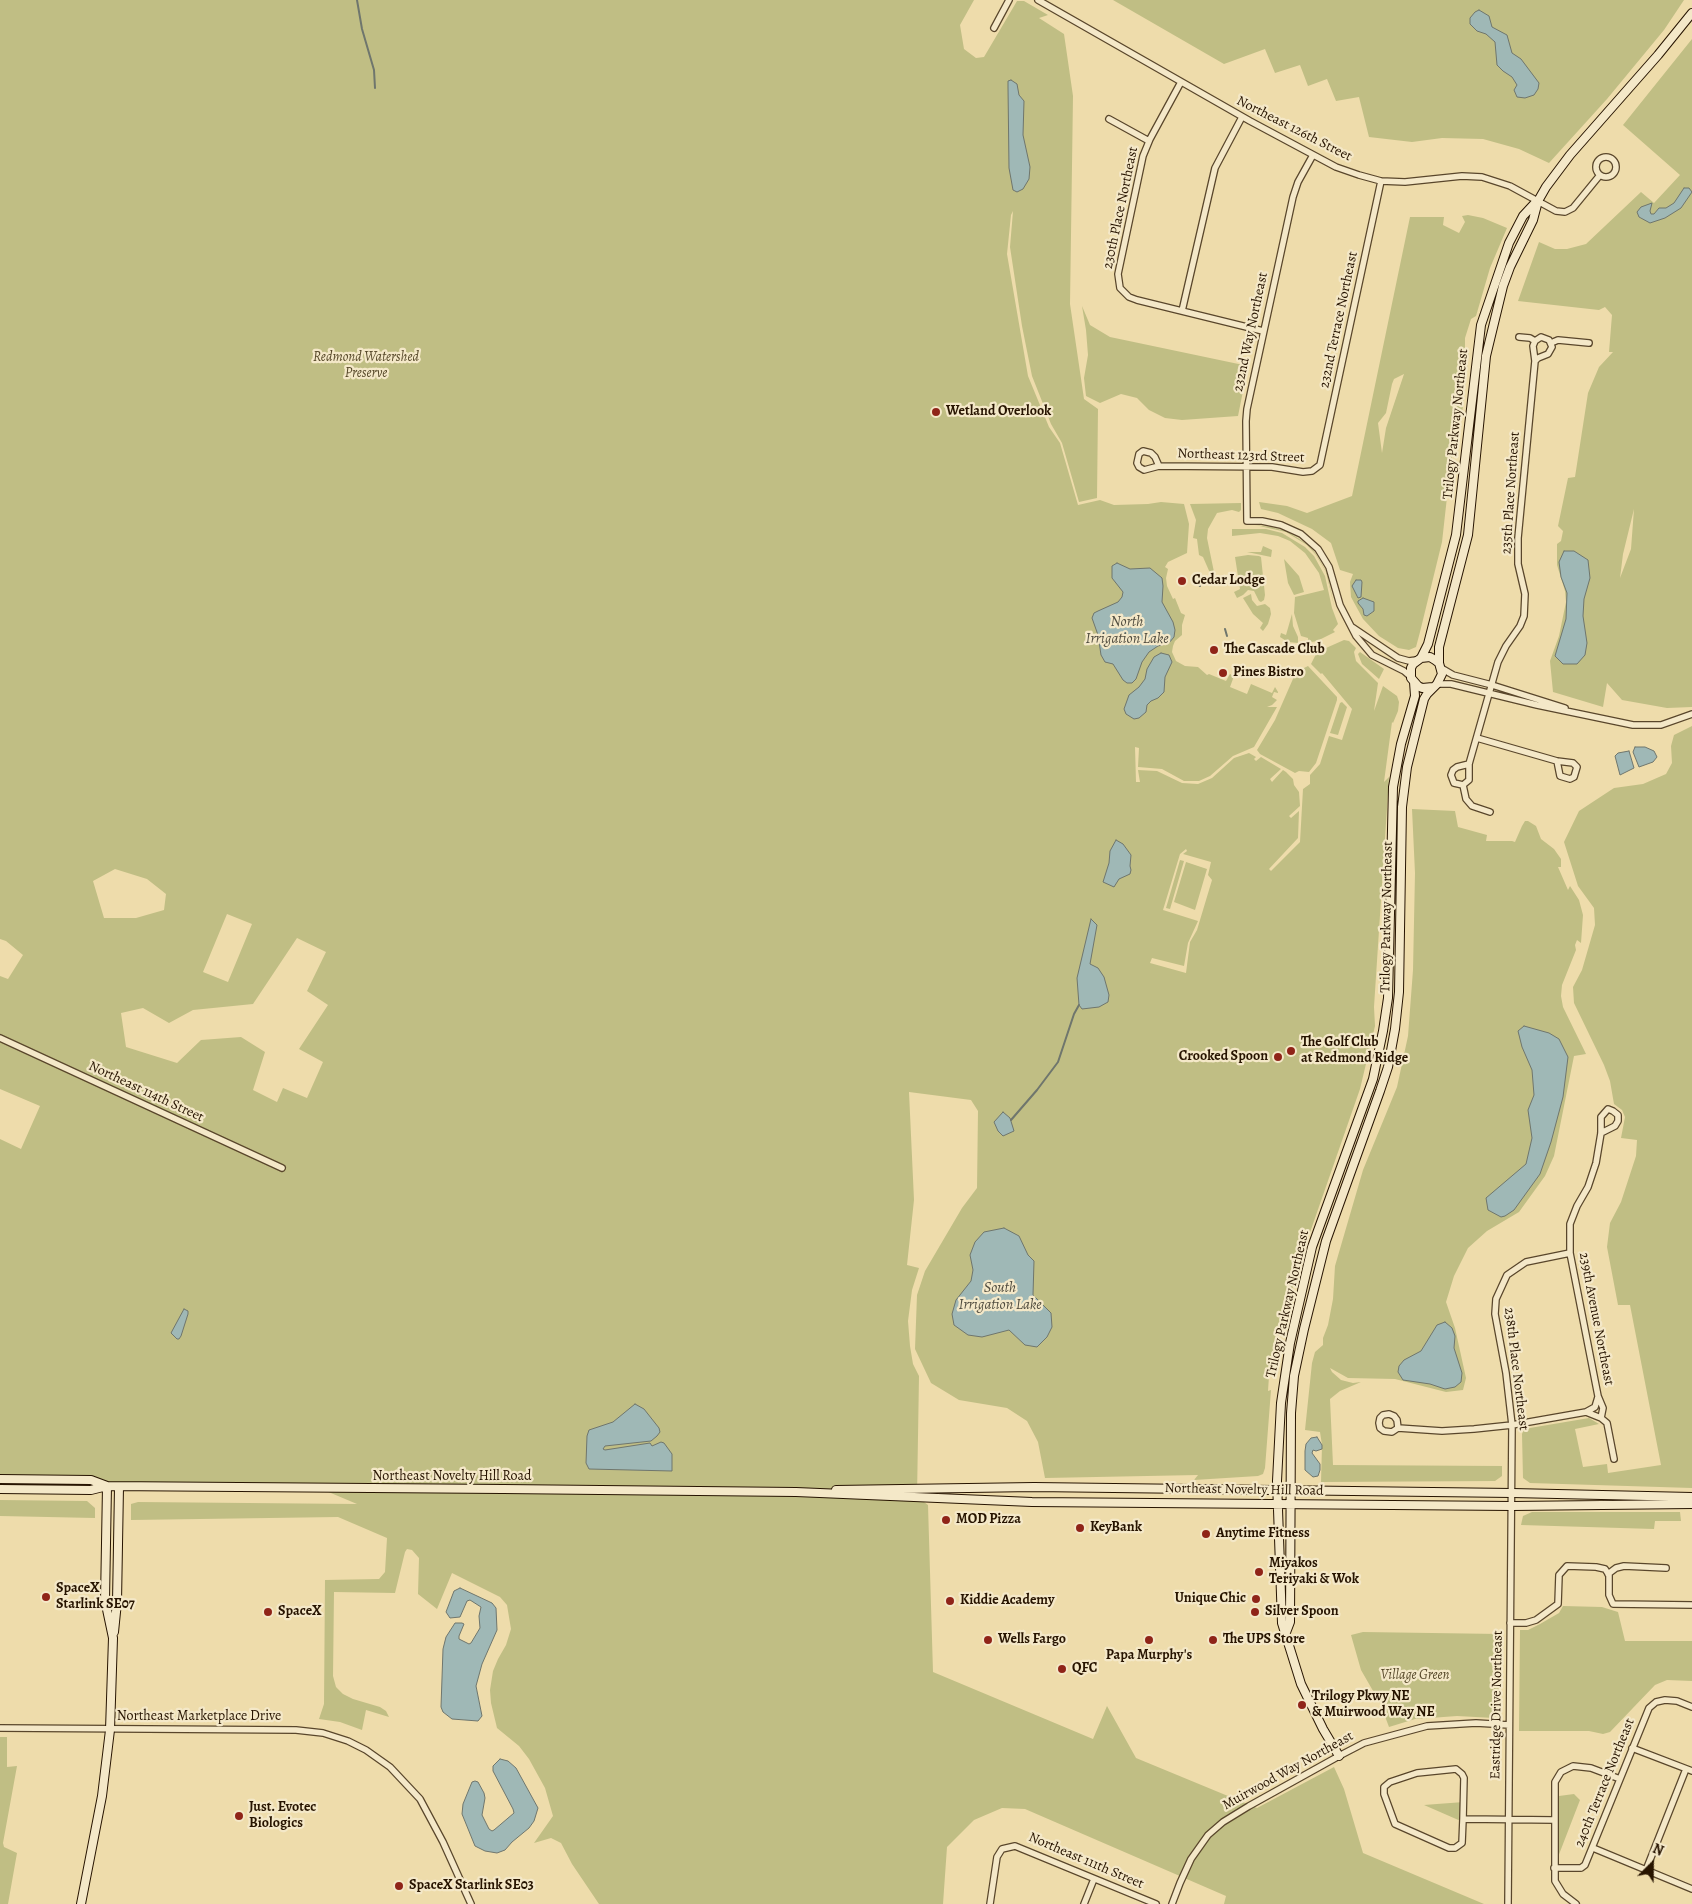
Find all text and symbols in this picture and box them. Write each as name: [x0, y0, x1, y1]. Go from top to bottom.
street label: Northeast 126th Street: [1234, 93, 1354, 165]
street label: 230th Place Northeast: [1100, 145, 1142, 271]
street label: 232nd Terrace Northeast: [1316, 250, 1362, 390]
street label: 232nd Way Northeast: [1230, 271, 1272, 393]
street label: Trilogy Parkway Northeast: [1440, 348, 1472, 500]
park label: Redmond Watershed Preserve: [313, 350, 419, 382]
place label: Wetland Overlook: [946, 404, 1051, 420]
marker: Wetland Overlook: [930, 406, 942, 418]
street label: 235th Place Northeast: [1498, 431, 1524, 555]
street label: Northeast 123rd Street: [1177, 445, 1305, 467]
place label: Cedar Lodge: [1192, 573, 1265, 589]
marker: Cedar Lodge: [1176, 575, 1188, 587]
water label: North Irrigation Lake: [1085, 613, 1169, 648]
place label: The Cascade Club: [1224, 642, 1325, 658]
marker: The Cascade Club: [1208, 644, 1220, 656]
place label: Pines Bistro: [1233, 665, 1304, 681]
marker: Pines Bistro: [1217, 667, 1229, 679]
street label: Trilogy Parkway Northeast: [1377, 841, 1397, 993]
place label: The Golf Club at Redmond Ridge: [1301, 1035, 1408, 1068]
marker: The Golf Club at Redmond Ridge: [1285, 1045, 1297, 1057]
place label: Crooked Spoon: [1179, 1049, 1268, 1065]
marker: Crooked Spoon: [1272, 1051, 1284, 1063]
street label: Northeast 114th Street: [86, 1058, 206, 1126]
street label: Trilogy Parkway Northeast: [1263, 1228, 1313, 1380]
street label: 239th Avenue Northeast: [1575, 1251, 1617, 1387]
water label: South Irrigation Lake: [958, 1279, 1042, 1314]
street label: 238th Place Northeast: [1500, 1307, 1532, 1431]
street label: Northeast Novelty Hill Road: [372, 1469, 532, 1485]
street label: Northeast Novelty Hill Road: [1164, 1480, 1324, 1500]
place label: MOD Pizza: [956, 1512, 1021, 1528]
marker: MOD Pizza: [940, 1514, 952, 1526]
place label: KeyBank: [1090, 1520, 1142, 1536]
marker: KeyBank: [1074, 1522, 1086, 1534]
place label: Anytime Fitness: [1216, 1526, 1310, 1542]
marker: Anytime Fitness: [1200, 1528, 1212, 1540]
place label: Miyakos Teriyaki & Wok: [1269, 1556, 1359, 1588]
marker: Miyakos Teriyaki & Wok: [1253, 1566, 1265, 1578]
place label: SpaceX Starlink SE07: [56, 1581, 135, 1614]
marker: SpaceX Starlink SE07: [40, 1591, 52, 1603]
place label: Unique Chic: [1175, 1591, 1246, 1607]
place label: Kiddie Academy: [960, 1593, 1054, 1609]
marker: Unique Chic: [1250, 1593, 1262, 1605]
marker: Kiddie Academy: [944, 1595, 956, 1607]
place label: SpaceX: [278, 1604, 322, 1620]
place label: Silver Spoon: [1265, 1604, 1339, 1620]
marker: SpaceX: [262, 1606, 274, 1618]
marker: Silver Spoon: [1249, 1606, 1261, 1618]
street label: Eastridge Drive Northeast: [1487, 1630, 1507, 1780]
place label: Wells Fargo: [998, 1632, 1066, 1648]
place label: The UPS Store: [1223, 1632, 1305, 1648]
marker: Wells Fargo: [982, 1634, 994, 1646]
marker: Papa Murphy's: [1143, 1634, 1155, 1646]
marker: The UPS Store: [1207, 1634, 1219, 1646]
place label: Papa Murphy's: [1106, 1648, 1192, 1664]
place label: QFC: [1072, 1661, 1097, 1677]
marker: QFC: [1056, 1663, 1068, 1675]
park label: Village Green: [1381, 1668, 1449, 1684]
place label: Trilogy Pkwy NE & Muirwood Way NE: [1312, 1689, 1435, 1721]
marker: Trilogy Pkwy NE & Muirwood Way NE: [1296, 1699, 1308, 1711]
street label: Northeast Marketplace Drive: [117, 1709, 281, 1725]
street label: 240th Terrace Northeast: [1571, 1716, 1639, 1850]
street label: Muirwood Way Northeast: [1220, 1728, 1356, 1814]
place label: Just. Evotec Biologics: [249, 1800, 316, 1832]
marker: Just. Evotec Biologics: [233, 1810, 245, 1822]
street label: Northeast 111th Street: [1026, 1829, 1146, 1893]
north arrow: [1627, 1839, 1677, 1889]
text: N: [1650, 1839, 1666, 1860]
place label: SpaceX Starlink SE03: [409, 1878, 534, 1894]
marker: SpaceX Starlink SE03: [393, 1880, 405, 1892]

